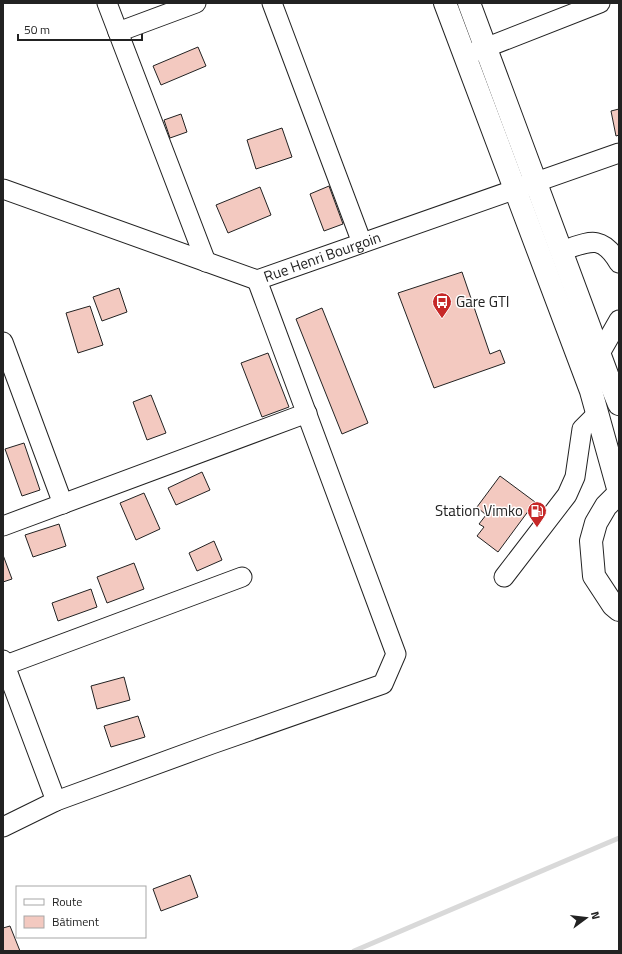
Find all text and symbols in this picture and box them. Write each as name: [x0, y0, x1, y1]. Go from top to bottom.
scale bar: [18, 16, 142, 42]
text: 50 m: [24, 20, 50, 39]
street label: Rue Henri Bourgoin: [260, 225, 384, 288]
place label: Gare GTI: [456, 290, 510, 313]
bus stop icon: Gare GTI: [431, 291, 453, 319]
place label: Station Vimko: [435, 499, 523, 522]
fuel station icon: Station Vimko: [526, 500, 548, 528]
legend: [16, 886, 146, 938]
text: Route: [52, 892, 82, 911]
north arrow: [566, 898, 606, 938]
text: N: [587, 910, 604, 921]
text: Bâtiment: [52, 912, 100, 931]

